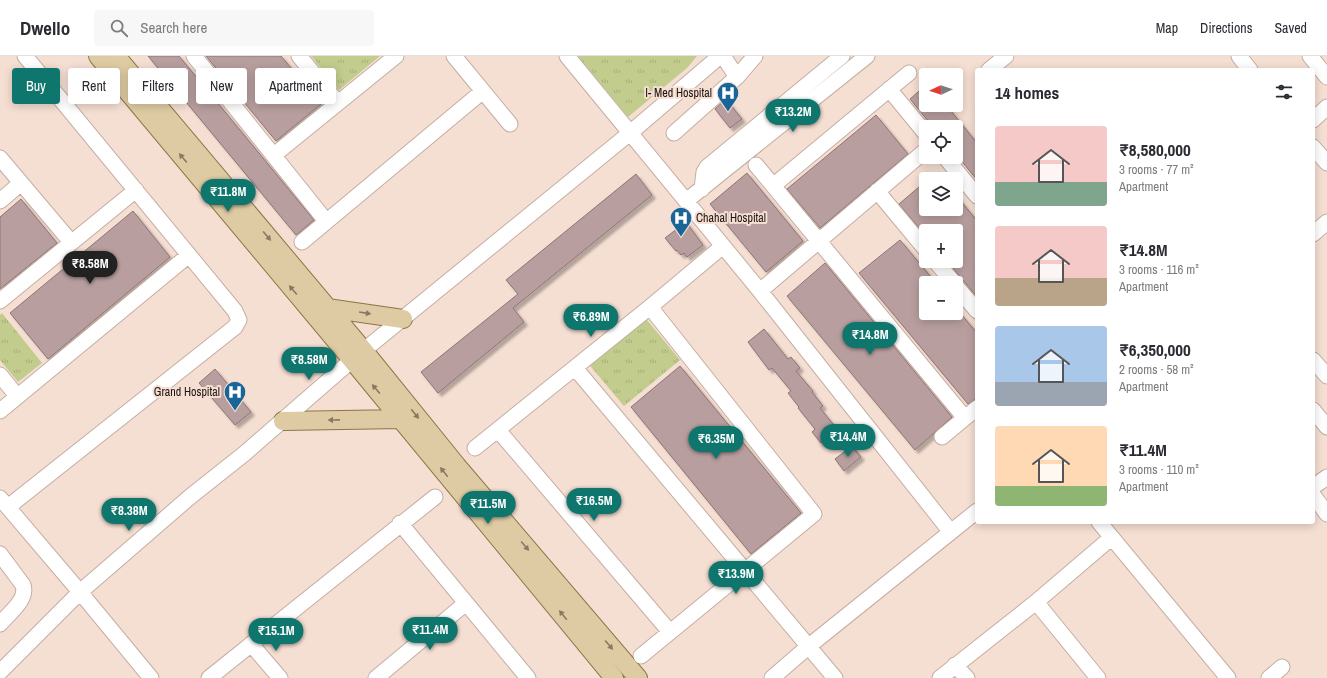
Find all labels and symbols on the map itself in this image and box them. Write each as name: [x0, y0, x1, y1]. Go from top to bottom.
north arrow: [919, 68, 963, 112]
hospital icon: I- Med Hospital: [715, 80, 741, 113]
place label: I- Med Hospital: [645, 85, 712, 101]
pin: ₹13.2M: [760, 99, 826, 133]
one-way arrow: [178, 152, 187, 163]
pin: ₹11.8M: [195, 179, 261, 213]
hospital icon: Chahal Hospital: [668, 205, 694, 238]
place label: Chahal Hospital: [696, 210, 766, 226]
one-way arrow: [263, 231, 272, 241]
pin: ₹8.58M: [57, 251, 123, 285]
one-way arrow: [289, 284, 298, 295]
pin: ₹6.89M: [558, 304, 624, 338]
one-way arrow: [359, 310, 371, 316]
pin: ₹14.8M: [837, 322, 903, 356]
pin: ₹8.58M: [276, 347, 342, 381]
hospital icon: Grand Hospital: [222, 379, 248, 412]
place label: Grand Hospital: [154, 384, 220, 400]
one-way arrow: [372, 384, 381, 395]
one-way arrow: [410, 408, 419, 419]
one-way arrow: [328, 417, 340, 424]
pin: ₹14.4M: [815, 424, 881, 458]
pin: ₹6.35M: [683, 426, 749, 460]
one-way arrow: [440, 466, 449, 477]
pin: ₹16.5M: [561, 488, 627, 522]
pin: ₹11.5M: [455, 491, 521, 525]
pin: ₹8.38M: [96, 498, 162, 532]
one-way arrow: [521, 540, 530, 551]
pin: ₹13.9M: [703, 561, 769, 595]
one-way arrow: [558, 610, 567, 621]
pin: ₹11.4M: [397, 617, 463, 651]
pin: ₹15.1M: [243, 618, 309, 652]
one-way arrow: [605, 639, 614, 650]

